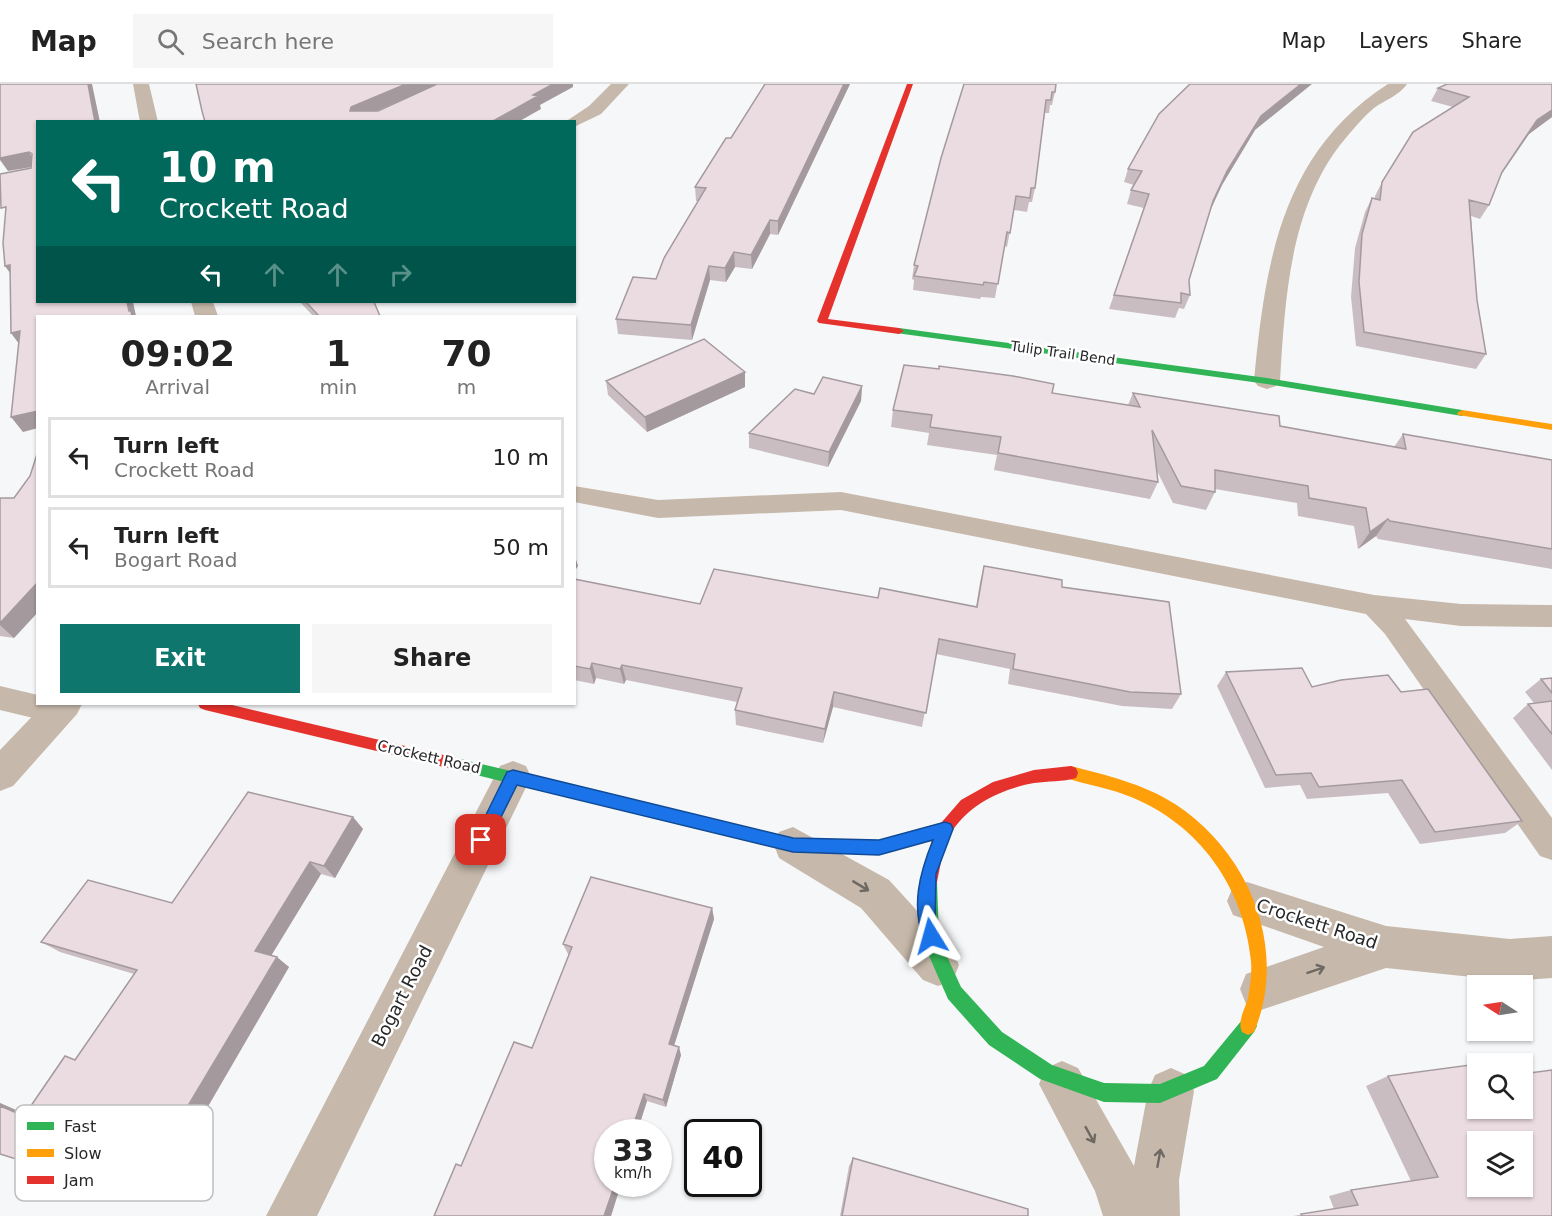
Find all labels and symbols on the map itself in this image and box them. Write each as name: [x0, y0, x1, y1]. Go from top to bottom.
street label: Tulip Trail Bend: [1009, 338, 1116, 368]
street label: Crockett Road: [376, 736, 482, 778]
pin: [455, 814, 506, 865]
one-way arrow: [852, 881, 869, 893]
street label: Crockett Road: [1254, 894, 1380, 953]
position arrow: [899, 904, 963, 968]
street label: Bogart Road: [367, 941, 436, 1050]
one-way arrow: [1306, 964, 1325, 975]
north arrow: [1467, 975, 1533, 1041]
legend: [15, 1105, 213, 1201]
text: Fast: [64, 1117, 96, 1136]
speed limit sign: 40: [684, 1119, 762, 1197]
one-way arrow: [1084, 1126, 1096, 1143]
text: Slow: [64, 1144, 101, 1163]
one-way arrow: [1154, 1149, 1165, 1168]
text: Jam: [63, 1171, 94, 1190]

